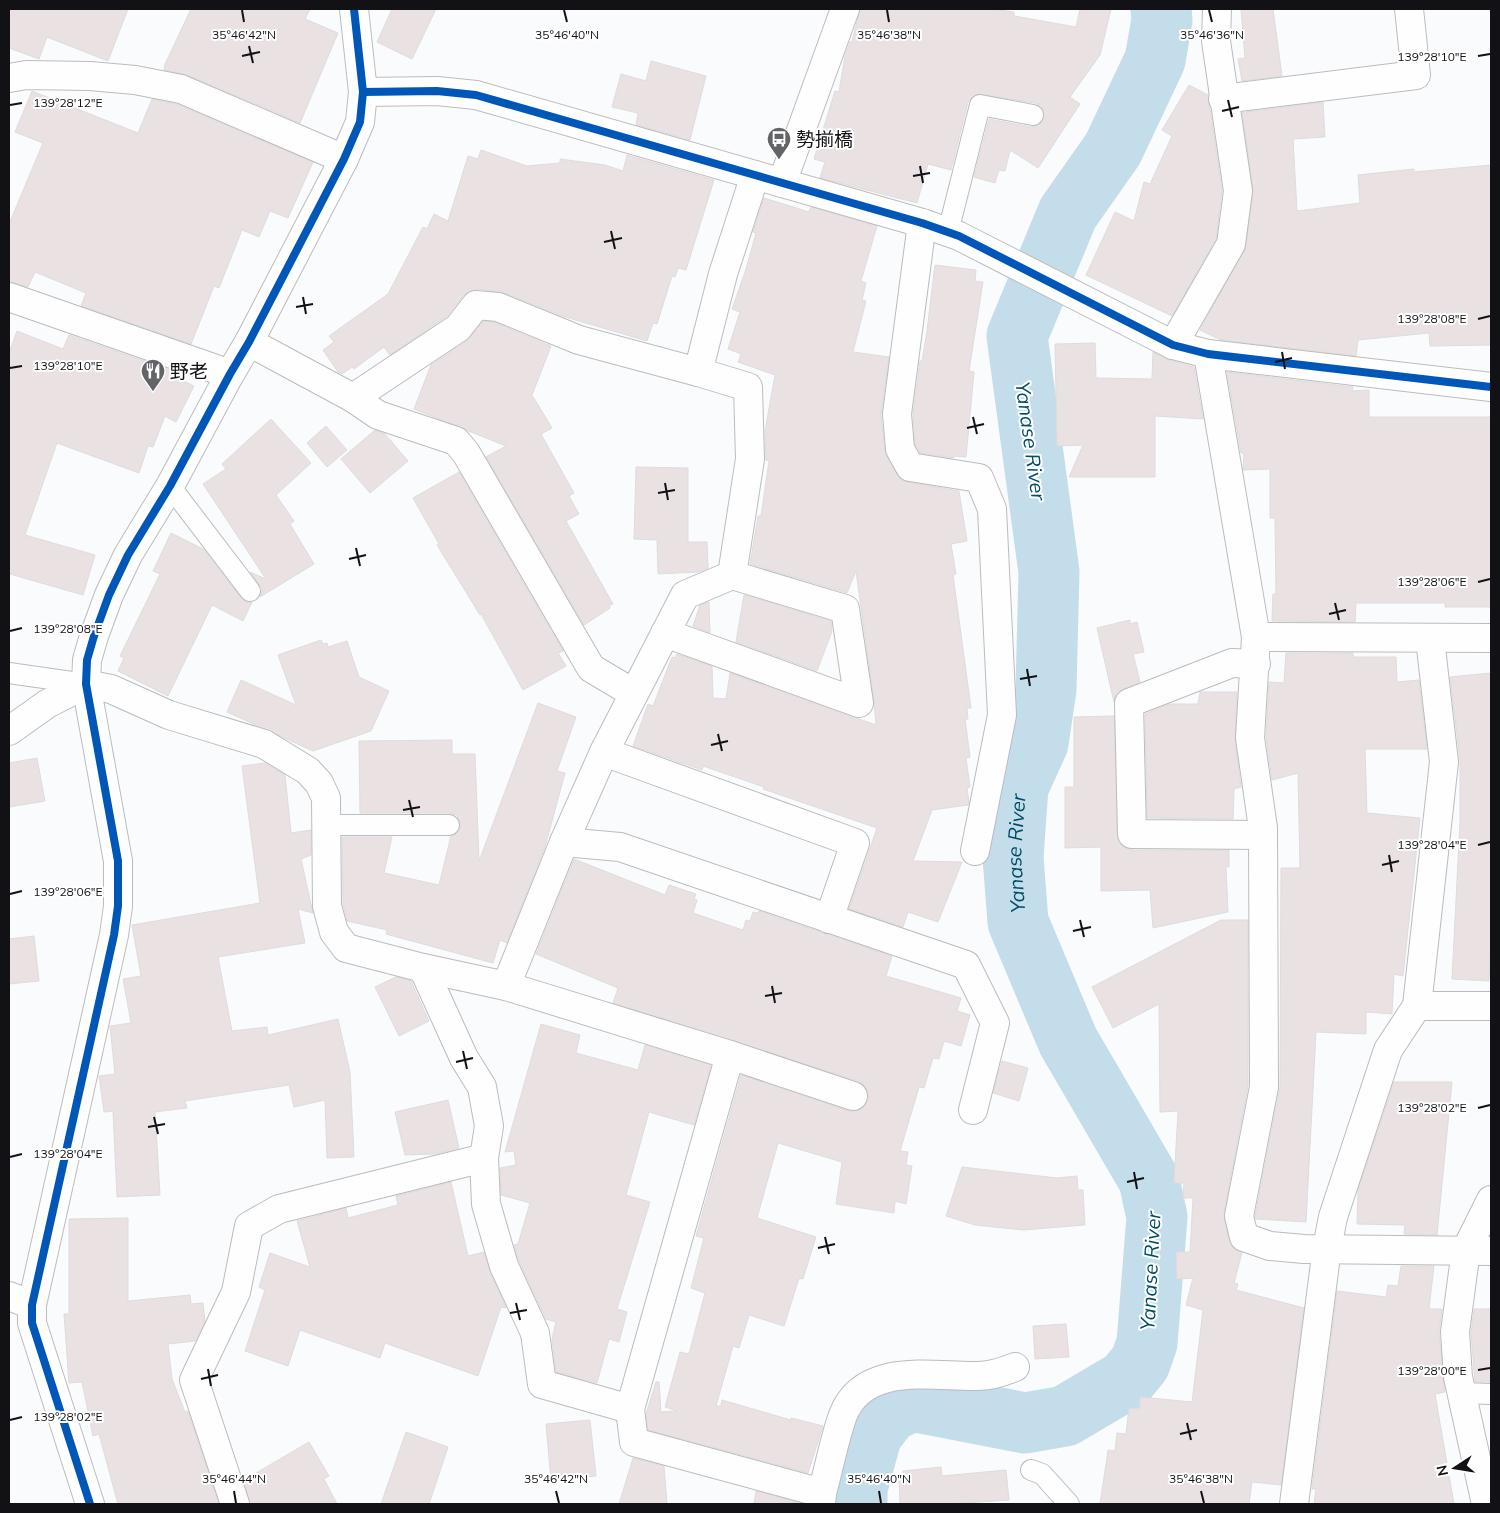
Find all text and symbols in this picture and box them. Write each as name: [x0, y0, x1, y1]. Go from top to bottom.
text: 35°46'42"N: [212, 27, 276, 42]
text: 35°46'40"N: [535, 27, 599, 42]
text: 35°46'38"N: [857, 27, 921, 42]
text: 35°46'36"N: [1180, 27, 1244, 42]
text: 139°28'10"E: [1397, 49, 1467, 64]
text: 139°28'12"E: [33, 95, 103, 110]
bus stop icon: 勢揃橋: [766, 126, 792, 160]
place label: 勢揃橋: [796, 127, 853, 151]
text: 139°28'08"E: [1397, 311, 1467, 326]
text: 139°28'10"E: [33, 358, 103, 373]
restaurant icon: 野老: [140, 358, 166, 392]
place label: 野老: [170, 359, 208, 383]
water label: Yanase River: [1010, 380, 1052, 503]
text: 139°28'06"E: [1397, 574, 1467, 589]
text: 139°28'08"E: [33, 621, 103, 636]
water label: Yanase River: [1001, 792, 1030, 914]
text: 139°28'04"E: [1397, 837, 1467, 852]
text: 139°28'06"E: [33, 884, 103, 899]
text: 139°28'02"E: [1397, 1100, 1467, 1115]
text: 139°28'04"E: [33, 1146, 103, 1161]
water label: Yanase River: [1134, 1210, 1166, 1331]
text: 139°28'00"E: [1397, 1363, 1467, 1378]
text: 139°28'02"E: [33, 1409, 103, 1424]
north arrow: [1430, 1443, 1480, 1493]
text: N: [1432, 1464, 1452, 1478]
text: 35°46'44"N: [202, 1471, 266, 1486]
text: 35°46'42"N: [524, 1471, 588, 1486]
text: 35°46'40"N: [847, 1471, 911, 1486]
text: 35°46'38"N: [1169, 1471, 1233, 1486]

